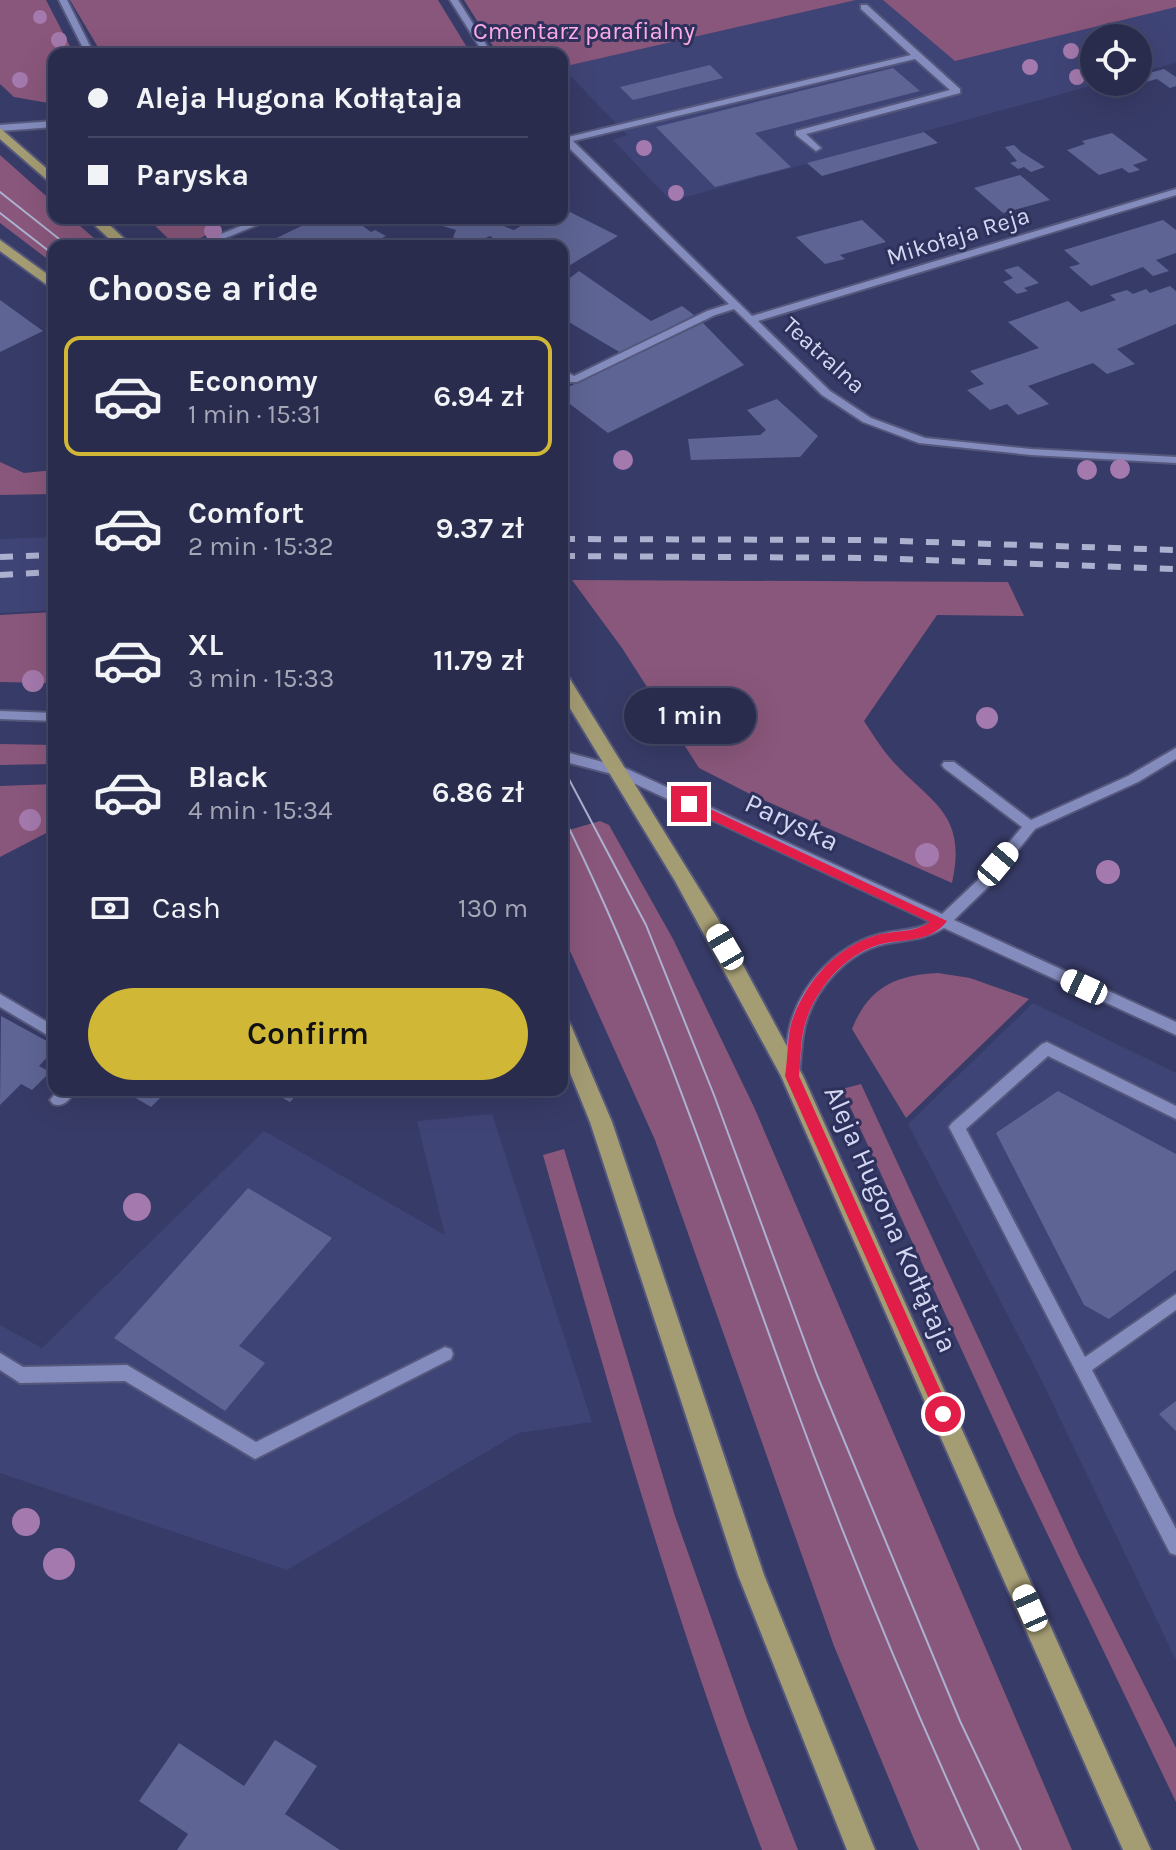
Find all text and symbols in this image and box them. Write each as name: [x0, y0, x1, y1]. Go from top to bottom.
park label: Cmentarz parafialny: [473, 17, 695, 45]
map controls: [1080, 24, 1152, 96]
button: locate: [1080, 24, 1152, 96]
text: Aleja Hugona Kołłątaja: [136, 80, 463, 116]
text: Paryska: [136, 157, 249, 193]
street label: Mikołaja Reja: [883, 201, 1033, 271]
text: Choose a ride: [88, 267, 318, 309]
street label: Teatralna: [777, 311, 871, 399]
icon: car: [92, 360, 164, 432]
text: Economy: [188, 363, 318, 399]
text: 6.94 zł: [433, 378, 524, 414]
text: 1 min · 15:31: [188, 399, 321, 430]
icon: car: [92, 492, 164, 564]
text: Comfort: [188, 495, 304, 531]
text: 9.37 zł: [436, 510, 524, 546]
text: 2 min · 15:32: [188, 531, 334, 562]
icon: car: [92, 624, 164, 696]
text: XL: [188, 627, 223, 663]
text: 11.79 zł: [433, 642, 524, 678]
text: 3 min · 15:33: [188, 663, 334, 694]
callout: 1 min: [623, 688, 755, 744]
text: 1 min: [658, 700, 722, 731]
icon: car: [92, 756, 164, 828]
text: Black: [188, 759, 268, 795]
text: 6.86 zł: [432, 774, 524, 810]
route end: [671, 786, 707, 822]
street label: Paryska: [740, 786, 844, 858]
text: 4 min · 15:34: [188, 795, 333, 826]
car: [973, 838, 1023, 890]
icon: cash: [88, 886, 132, 930]
text: Cash: [152, 890, 221, 926]
text: 130 m: [458, 893, 528, 924]
car: [703, 920, 747, 974]
car: [1057, 966, 1111, 1008]
button: Confirm: [88, 988, 528, 1080]
street label: Aleja Hugona Kołłątaja: [817, 1081, 965, 1357]
route start: [925, 1396, 961, 1432]
car: [1009, 1581, 1051, 1635]

